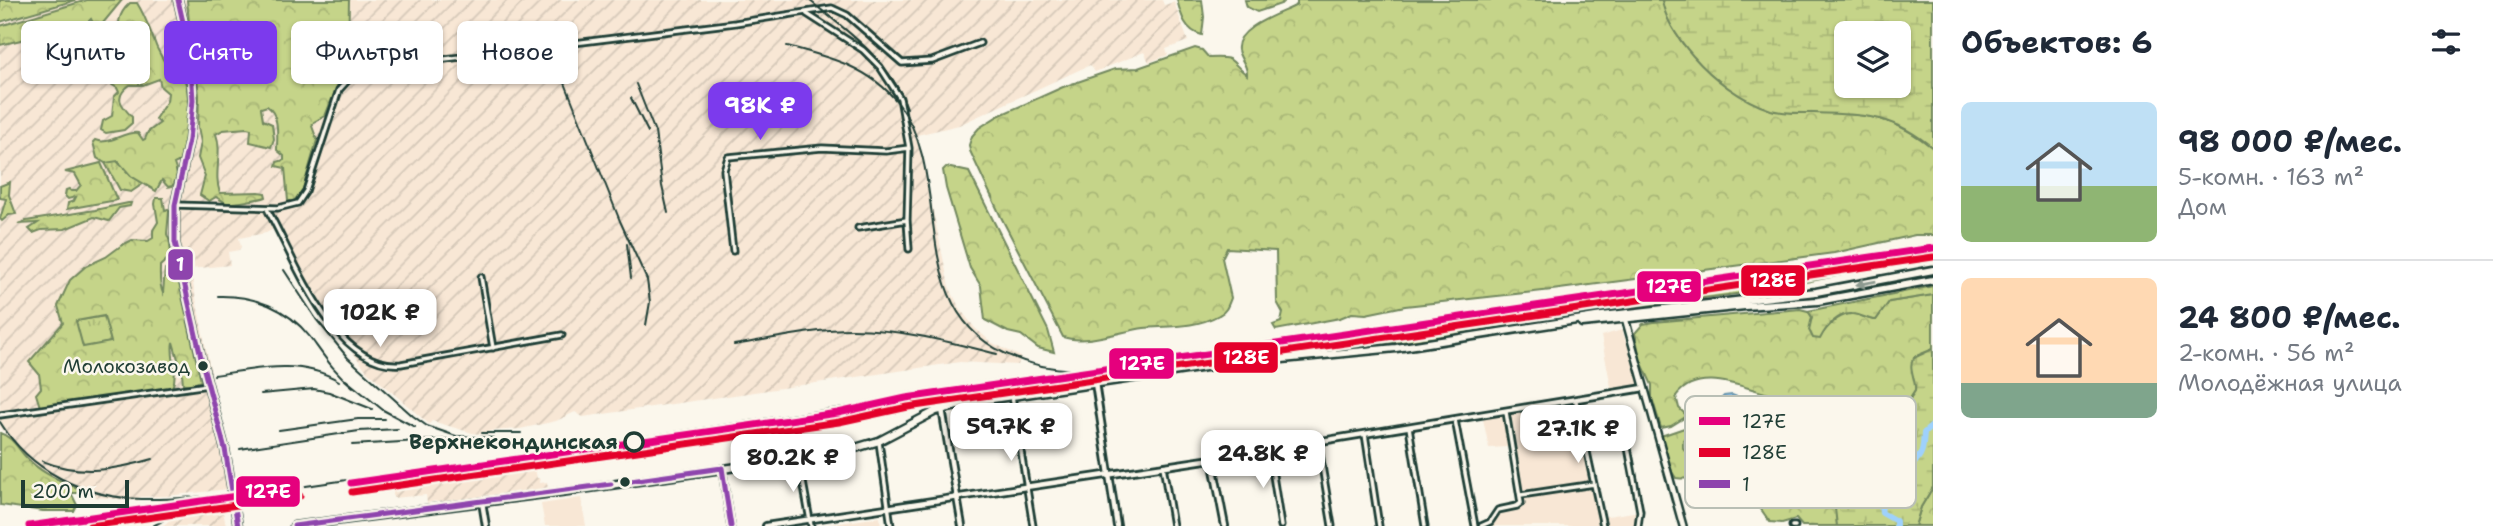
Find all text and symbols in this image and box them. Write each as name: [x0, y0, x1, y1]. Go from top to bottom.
chip: Купить: [21, 21, 150, 84]
chip: Снять: [164, 21, 277, 84]
chip: Фильтры: [291, 21, 443, 84]
chip: Новое: [457, 21, 578, 84]
map controls: [1834, 21, 1911, 98]
button: layers: [1834, 21, 1911, 98]
text: Объектов: 6: [1961, 22, 2153, 63]
icon: filters: [2427, 23, 2465, 61]
pin: 98K ₽: [711, 82, 809, 142]
text: 98K ₽: [724, 90, 796, 120]
text: 98 000 ₽/мес.: [2178, 121, 2402, 162]
icon: home: [2017, 130, 2101, 214]
text: 5-комн. · 163 m²: [2178, 162, 2364, 192]
text: Дом: [2178, 192, 2227, 222]
line badge: 1: [167, 248, 194, 281]
text: 1: [176, 252, 184, 277]
line badge: 128Е: [1740, 264, 1806, 297]
text: 128Е: [1749, 268, 1797, 293]
line badge: 127Е: [1636, 270, 1702, 303]
text: 127Е: [1646, 274, 1692, 299]
one-way arrow: [1855, 278, 1877, 289]
pin: 102K ₽: [323, 290, 437, 349]
text: 102K ₽: [340, 297, 420, 327]
text: 24 800 ₽/мес.: [2178, 297, 2401, 338]
icon: home: [2017, 306, 2101, 390]
text: 2-комн. · 56 m²: [2178, 338, 2355, 368]
line badge: 128Е: [1213, 341, 1279, 374]
text: 128Е: [1222, 345, 1270, 370]
line badge: 127Е: [1108, 347, 1175, 380]
text: 127Е: [1119, 351, 1165, 376]
place label: Молокозавод: [63, 354, 190, 379]
marker: Молокозавод: [196, 359, 210, 373]
text: Молодёжная улица: [2178, 368, 2402, 398]
legend: [1685, 396, 1916, 508]
pin: 59.7K ₽: [946, 404, 1076, 463]
pin: 27.1K ₽: [1513, 406, 1643, 465]
text: 127Е: [1742, 409, 1786, 434]
text: 59.7K ₽: [966, 411, 1056, 441]
text: 27.1K ₽: [1536, 413, 1620, 443]
place label: Верхнекондинская: [409, 428, 618, 456]
pin: 24.8K ₽: [1198, 430, 1328, 490]
marker: Верхнекондинская: [624, 432, 644, 452]
pin: 80.2K ₽: [728, 434, 858, 494]
text: 24.8K ₽: [1217, 438, 1309, 468]
text: 128Е: [1742, 440, 1787, 465]
text: 80.2K ₽: [747, 442, 839, 472]
text: 1: [1742, 472, 1750, 497]
line badge: 127Е: [235, 475, 301, 508]
unlabelled marker: [618, 475, 632, 489]
scale bar: [21, 477, 130, 509]
text: 200 m: [32, 479, 94, 504]
text: 127Е: [245, 479, 291, 504]

